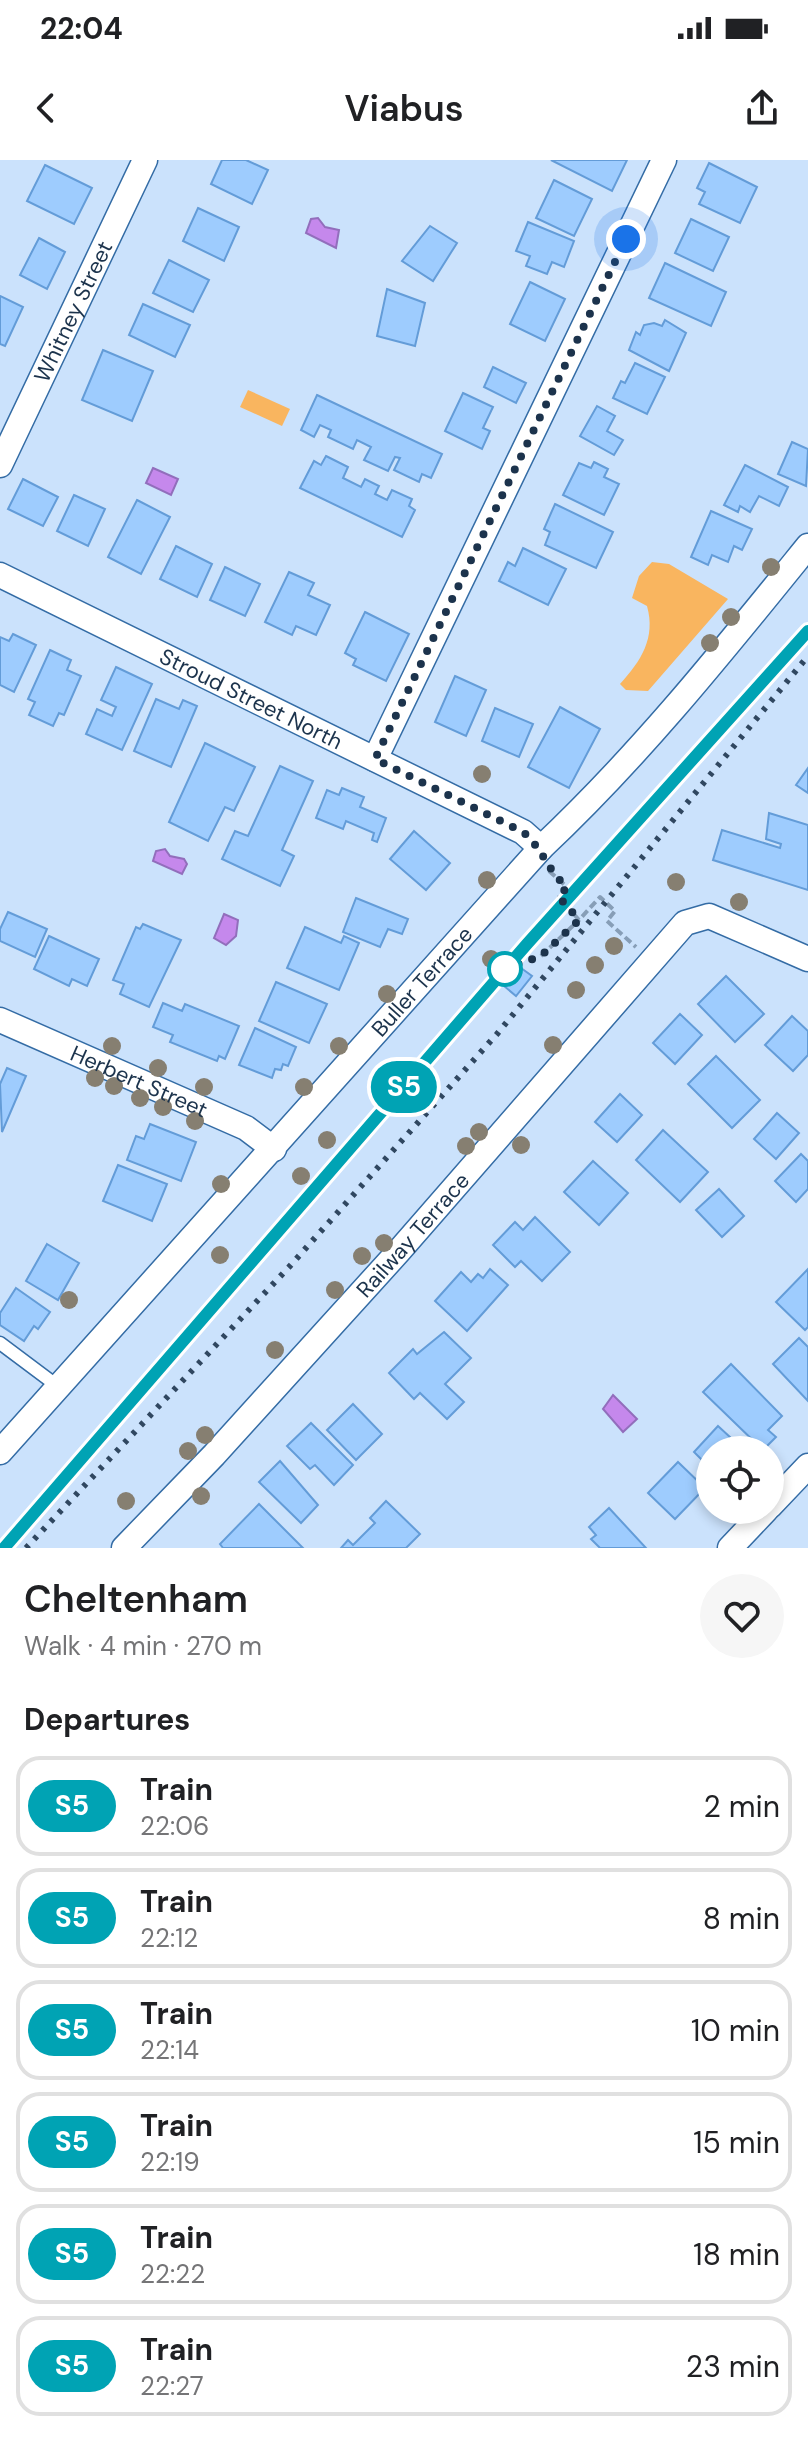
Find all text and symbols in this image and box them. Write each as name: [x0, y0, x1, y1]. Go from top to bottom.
text: 22:04: [40, 9, 123, 48]
text: Viabus: [344, 85, 464, 132]
icon: back: [24, 86, 68, 130]
icon: share: [740, 86, 784, 130]
your location: [606, 219, 646, 259]
street label: Whitney Street: [27, 236, 119, 387]
street label: Stroud Street North: [155, 642, 347, 756]
street label: Buller Terrace: [365, 920, 479, 1043]
unlabelled marker: [488, 952, 522, 986]
street label: Herbert Street: [66, 1039, 212, 1124]
line badge: S5: [368, 1061, 440, 1113]
text: S5: [387, 1068, 421, 1105]
street label: Railway Terrace: [350, 1167, 476, 1304]
map controls: [696, 1436, 784, 1524]
button: locate: [696, 1436, 784, 1524]
text: Cheltenham: [24, 1574, 248, 1624]
button: heart: [700, 1574, 784, 1658]
text: Walk · 4 min · 270 m: [24, 1629, 262, 1663]
text: Departures: [24, 1700, 190, 1739]
text: Train: [140, 1770, 213, 1809]
text: S5: [55, 1787, 89, 1824]
text: 2 min: [704, 1787, 780, 1826]
text: 22:06: [140, 1809, 209, 1843]
text: Train: [140, 1882, 213, 1921]
text: S5: [55, 1899, 89, 1936]
text: 8 min: [703, 1899, 780, 1938]
text: 22:12: [140, 1921, 198, 1955]
text: Train: [140, 1994, 213, 2033]
text: S5: [55, 2011, 89, 2048]
text: 10 min: [691, 2011, 780, 2050]
text: 22:14: [140, 2033, 199, 2067]
text: Train: [140, 2106, 213, 2145]
text: S5: [55, 2123, 89, 2160]
text: 15 min: [693, 2123, 780, 2162]
text: 22:19: [140, 2145, 200, 2179]
text: Train: [140, 2218, 213, 2257]
text: S5: [55, 2235, 89, 2272]
text: 18 min: [693, 2235, 780, 2274]
text: 22:22: [140, 2257, 205, 2291]
text: Train: [140, 2330, 213, 2369]
text: S5: [55, 2347, 89, 2384]
text: 23 min: [686, 2347, 780, 2386]
text: 22:27: [140, 2369, 204, 2403]

